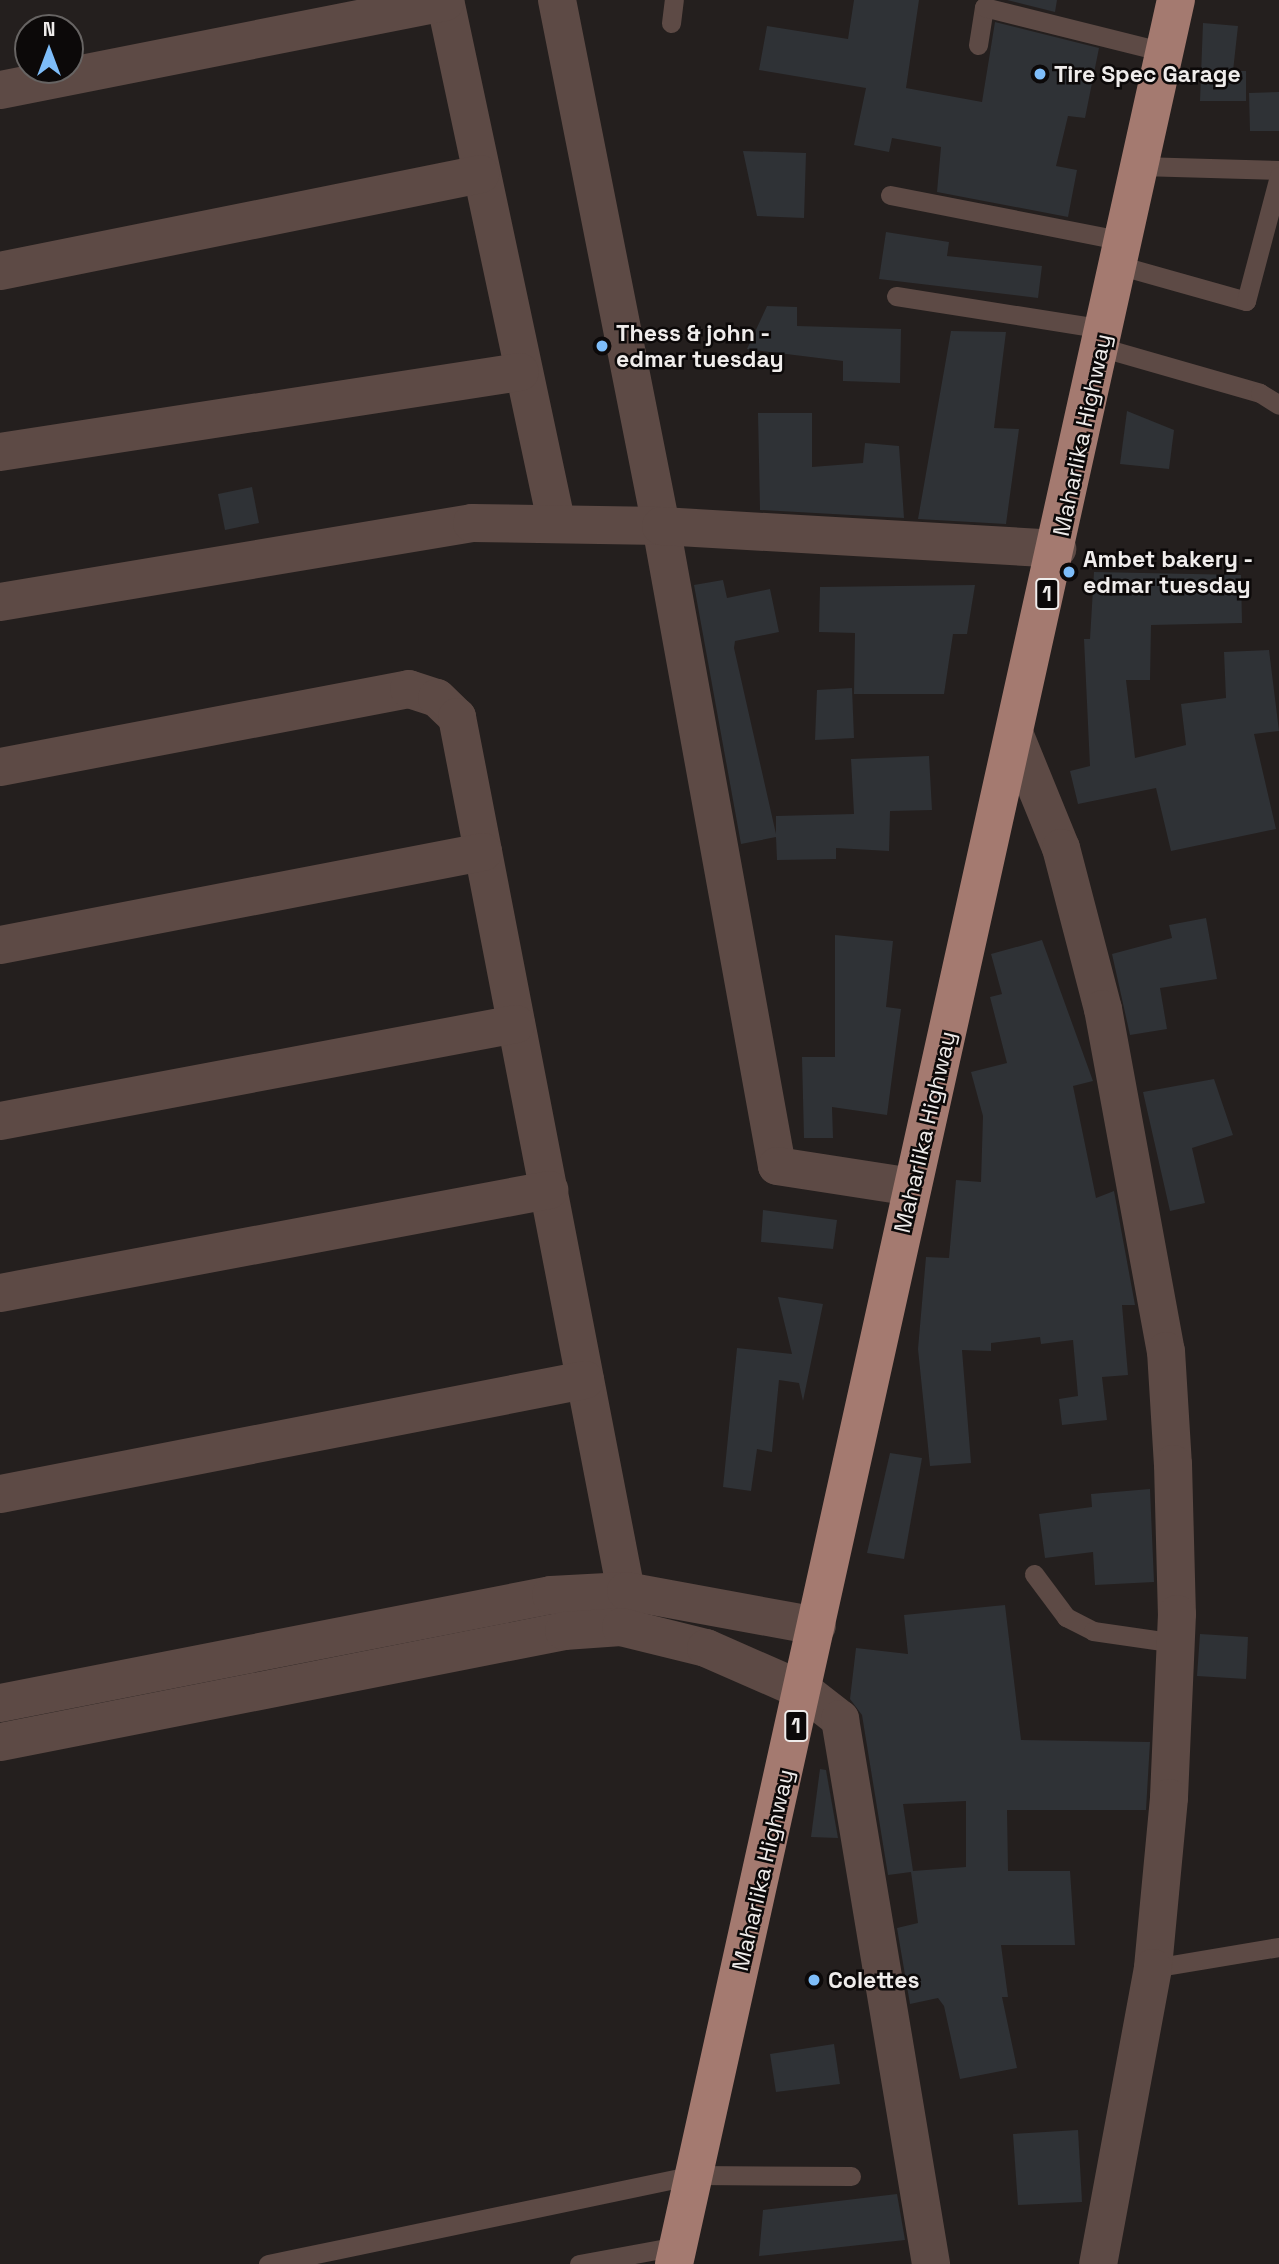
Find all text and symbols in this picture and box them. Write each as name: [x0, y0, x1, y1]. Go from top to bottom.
north arrow: [14, 14, 84, 84]
text: N: [43, 17, 55, 42]
place label: Tire Spec Garage: [1054, 60, 1241, 88]
marker: Tire Spec Garage: [1032, 66, 1048, 82]
place label: Thess & john - edmar tuesday: [616, 319, 784, 373]
street label: Maharlika Highway: [1047, 331, 1117, 539]
marker: Thess & john - edmar tuesday: [594, 338, 610, 354]
place label: Ambet bakery - edmar tuesday: [1083, 545, 1254, 599]
marker: Ambet bakery - edmar tuesday: [1061, 564, 1077, 580]
road number: 1: [1035, 576, 1059, 612]
street label: Maharlika Highway: [888, 1028, 962, 1236]
road number: 1: [784, 1708, 808, 1744]
street label: Maharlika Highway: [726, 1766, 800, 1974]
place label: Colettes: [828, 1966, 920, 1994]
marker: Colettes: [806, 1972, 822, 1988]

